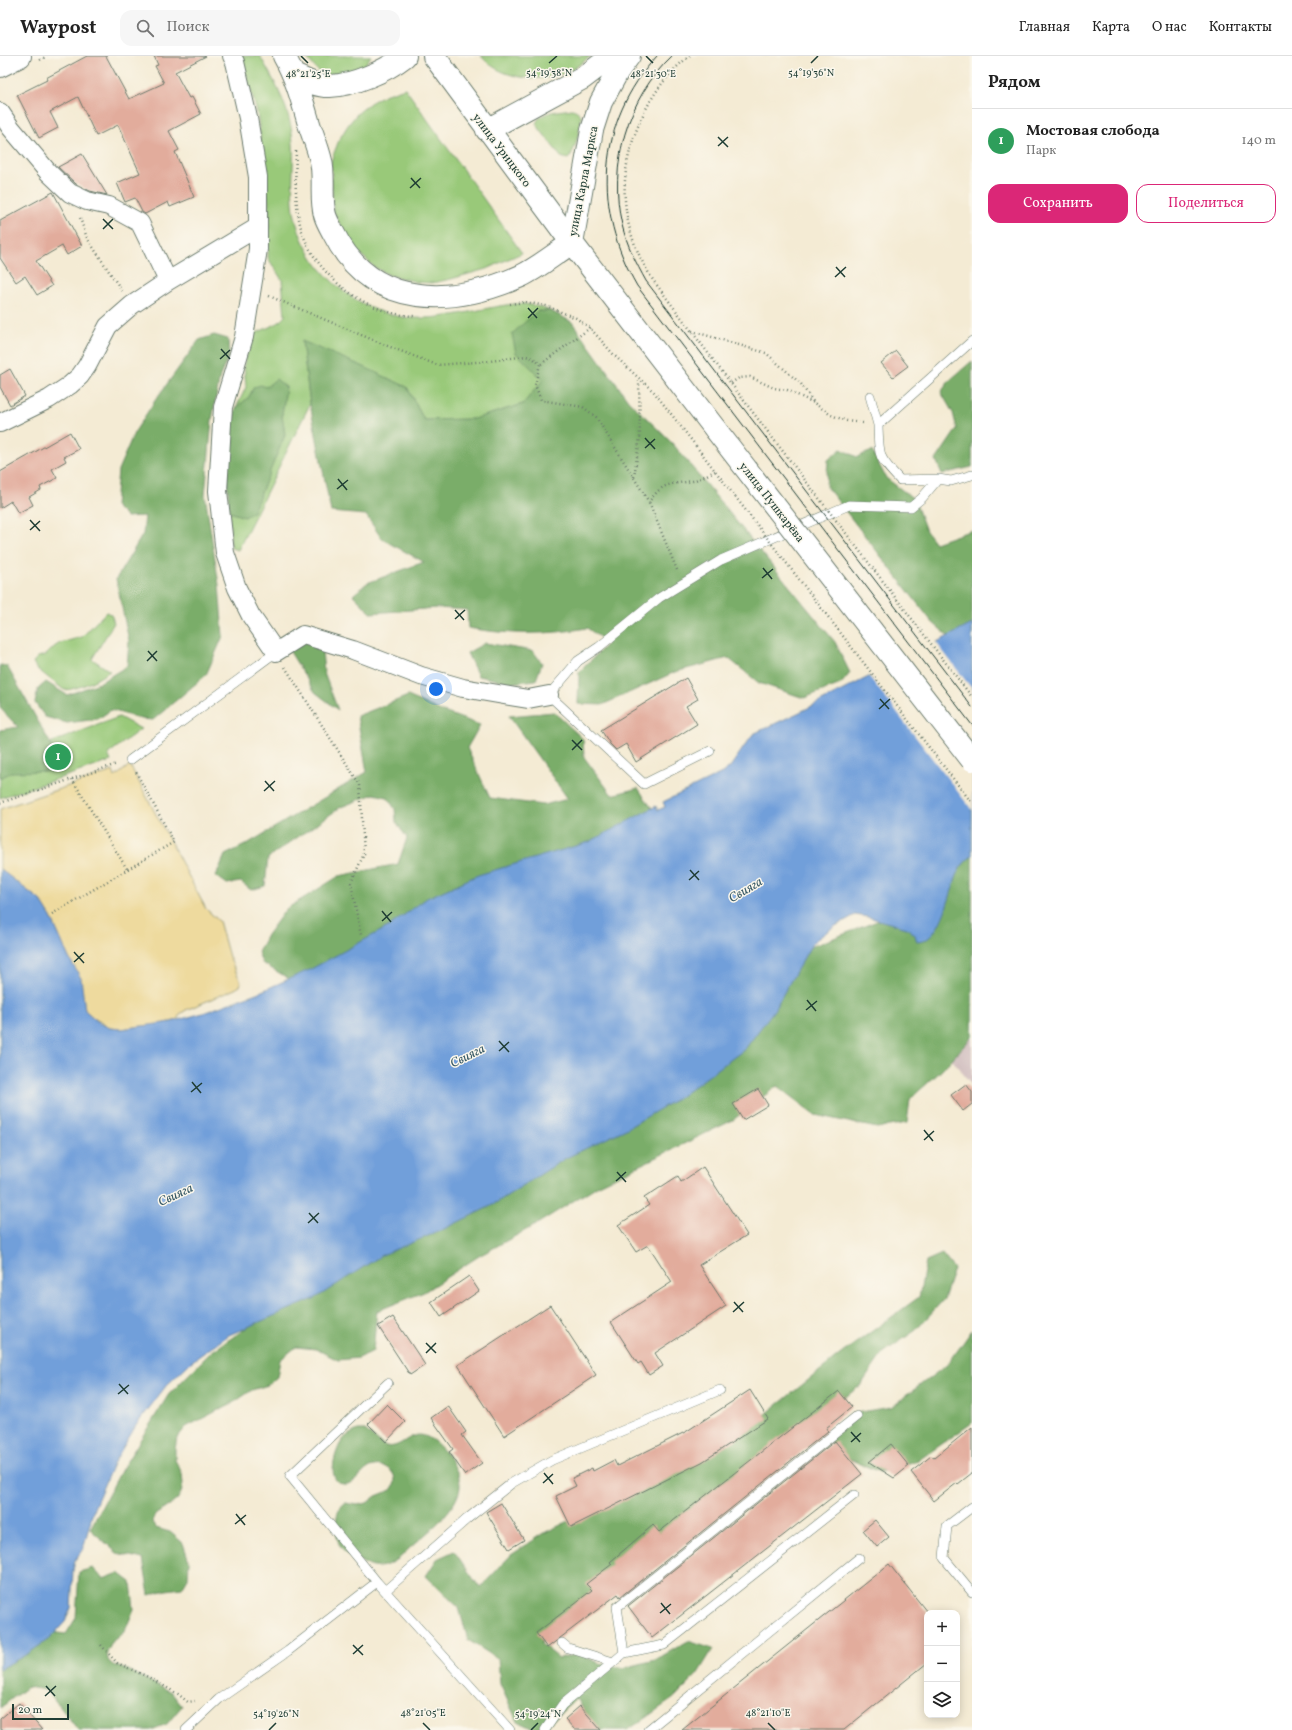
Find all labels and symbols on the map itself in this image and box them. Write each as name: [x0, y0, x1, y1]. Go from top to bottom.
text: 54°19'38"N: [526, 66, 573, 80]
text: 54°19'36"N: [788, 66, 835, 80]
text: 48°21'25"E: [285, 67, 331, 81]
text: 48°21'30"E: [630, 67, 676, 81]
street label: улица Урицкого: [468, 110, 534, 191]
street label: улица Карла Маркса: [565, 124, 603, 238]
street label: улица Пушкарёва: [735, 459, 808, 546]
your location: [426, 679, 446, 699]
pin: 1: [45, 742, 71, 772]
water label: Свияга: [726, 874, 766, 908]
water label: Свияга: [447, 1040, 488, 1073]
water label: Свияга: [155, 1180, 196, 1212]
scale bar: [12, 1702, 69, 1721]
text: 48°21'05"E: [400, 1706, 446, 1720]
text: 48°21'10"E: [746, 1706, 790, 1720]
text: 54°19'26"N: [253, 1707, 300, 1721]
text: 54°19'24"N: [515, 1707, 562, 1721]

